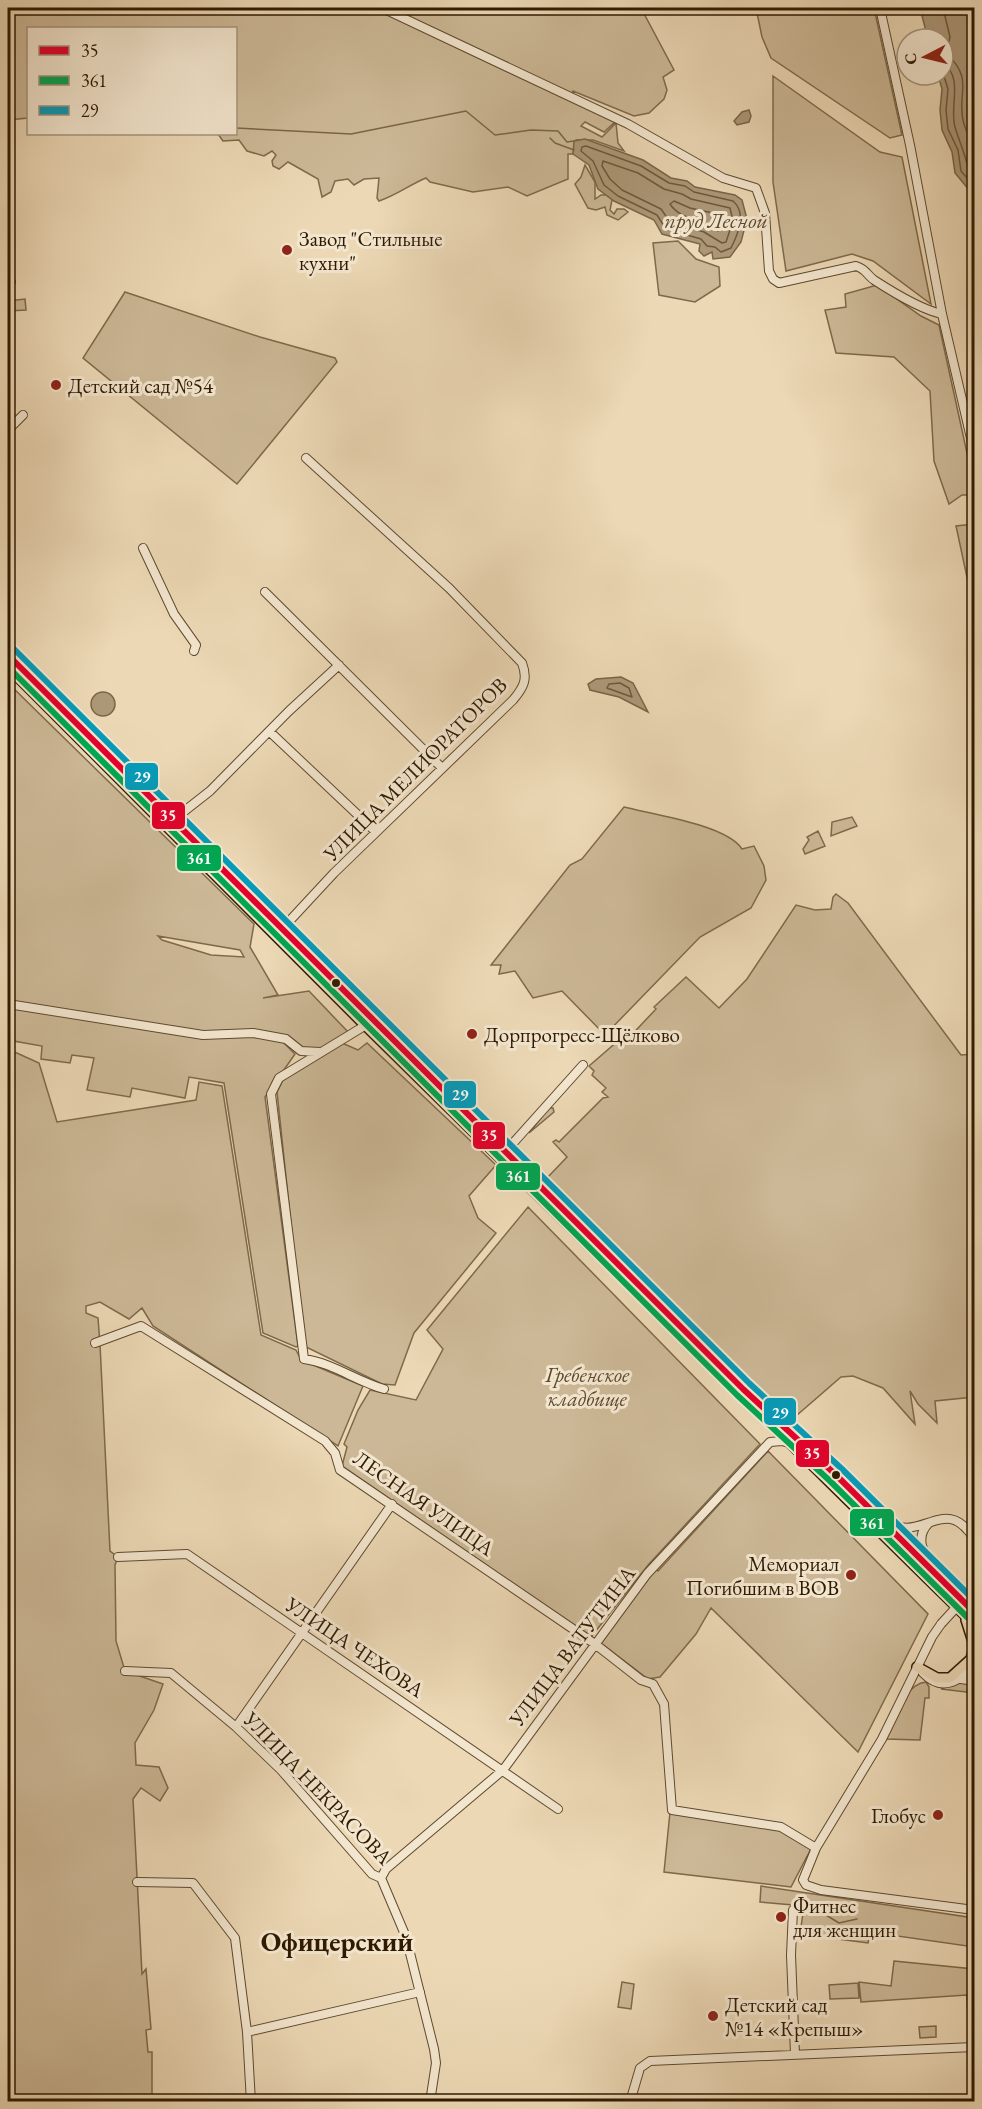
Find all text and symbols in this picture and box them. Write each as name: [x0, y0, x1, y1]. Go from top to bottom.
legend: [27, 27, 237, 135]
north arrow: [895, 27, 955, 87]
text: 35: [81, 39, 98, 62]
text: С: [899, 52, 922, 66]
text: 361: [81, 69, 107, 92]
text: 29: [81, 99, 99, 122]
water label: пруд Лесной: [664, 206, 768, 235]
place label: Завод "Стильные кухни": [299, 225, 442, 276]
marker: Завод "Стильные кухни": [280, 243, 294, 257]
place label: Детский сад №54: [68, 372, 214, 399]
marker: Детский сад №54: [49, 378, 63, 392]
street label: УЛИЦА МЕЛИОРАТОРОВ: [317, 671, 513, 867]
line badge: 29: [124, 762, 159, 791]
text: 29: [134, 766, 151, 787]
line badge: 35: [151, 801, 186, 830]
text: 35: [160, 805, 176, 826]
line badge: 361: [176, 844, 222, 872]
text: 361: [186, 848, 212, 869]
unlabelled marker: [330, 977, 342, 989]
place label: Дорпрогресс-Щёлково: [484, 1021, 680, 1048]
marker: Дорпрогресс-Щёлково: [465, 1027, 479, 1041]
line badge: 29: [443, 1080, 477, 1109]
text: 29: [452, 1084, 469, 1105]
line badge: 35: [472, 1121, 506, 1150]
text: 35: [481, 1125, 497, 1146]
line badge: 361: [495, 1162, 541, 1191]
text: 361: [505, 1166, 531, 1187]
park label: Гребенское кладбище: [544, 1361, 630, 1412]
line badge: 29: [763, 1397, 797, 1426]
text: 29: [772, 1402, 789, 1423]
line badge: 35: [795, 1439, 830, 1468]
text: 35: [804, 1443, 820, 1464]
street label: ЛЕСНАЯ УЛИЦА: [348, 1444, 500, 1562]
unlabelled marker: [830, 1469, 842, 1481]
line badge: 361: [849, 1508, 895, 1537]
text: 361: [859, 1513, 885, 1534]
place label: Мемориал Погибшим в ВОВ: [686, 1550, 839, 1601]
street label: УЛИЦА ВАТУТИНА: [502, 1560, 641, 1732]
marker: Мемориал Погибшим в ВОВ: [844, 1568, 858, 1582]
street label: УЛИЦА ЧЕХОВА: [280, 1590, 430, 1704]
street label: УЛИЦА НЕКРАСОВА: [237, 1705, 398, 1871]
place label: Глобус: [871, 1802, 926, 1829]
marker: Глобус: [931, 1808, 945, 1822]
place label: Фитнес для женщин: [793, 1892, 896, 1943]
marker: Фитнес для женщин: [774, 1910, 788, 1924]
district label: Офицерский: [261, 1924, 413, 1959]
place label: Детский сад №14 «Крепыш»: [725, 1991, 863, 2042]
marker: Детский сад №14 «Крепыш»: [706, 2009, 720, 2023]

